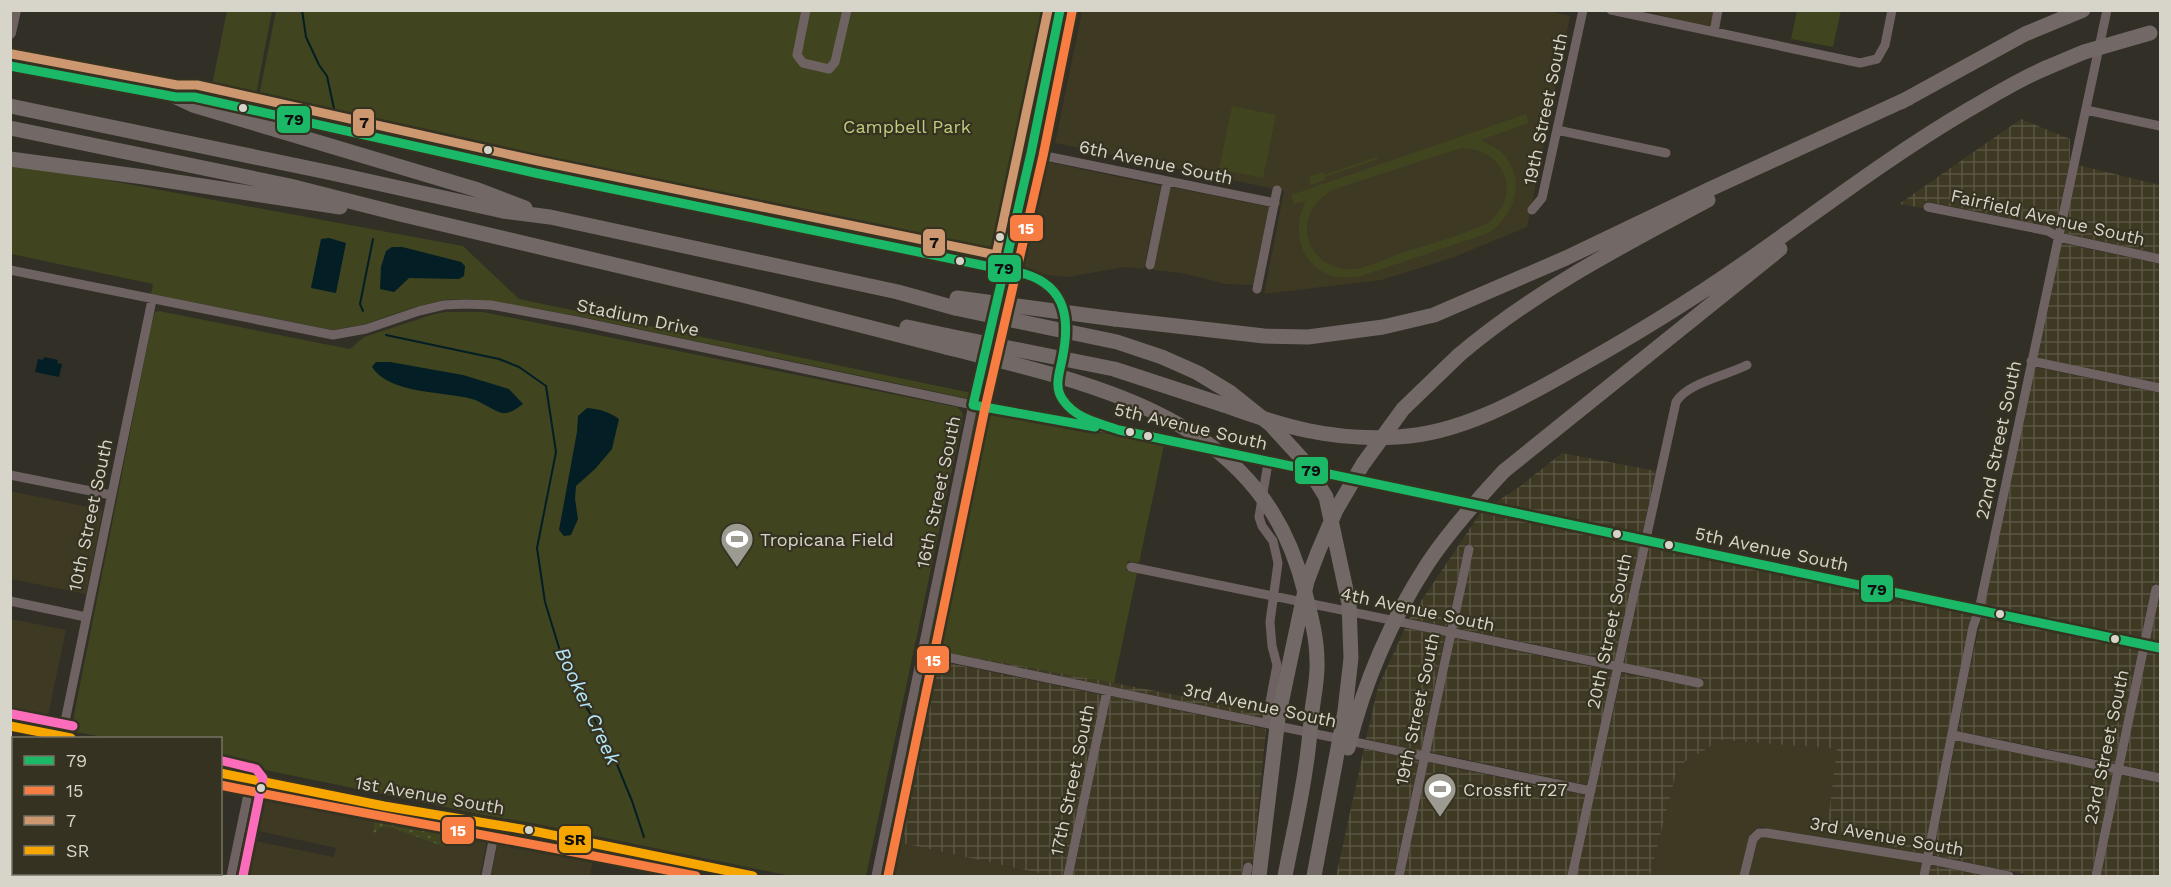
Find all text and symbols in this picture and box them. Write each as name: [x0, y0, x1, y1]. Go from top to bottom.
street label: 19th Street South: [1519, 31, 1571, 187]
unlabelled marker: [237, 102, 249, 114]
line badge: 79: [276, 105, 311, 134]
line badge: 7: [352, 108, 375, 137]
text: 79: [284, 110, 304, 129]
text: 7: [359, 113, 369, 132]
park label: Campbell Park: [843, 116, 971, 137]
street label: 6th Avenue South: [1077, 135, 1235, 189]
unlabelled marker: [482, 144, 494, 156]
street label: Fairfield Avenue South: [1949, 184, 2147, 250]
line badge: 15: [1009, 214, 1044, 242]
text: 15: [1018, 219, 1034, 238]
line badge: 7: [922, 228, 946, 257]
unlabelled marker: [994, 231, 1006, 243]
text: 7: [929, 233, 939, 252]
line badge: 79: [987, 254, 1022, 283]
unlabelled marker: [954, 255, 966, 267]
text: 79: [994, 259, 1014, 278]
street label: Stadium Drive: [575, 294, 701, 340]
street label: 22nd Street South: [1971, 359, 2025, 521]
street label: 5th Avenue South: [1112, 398, 1270, 454]
street label: 16th Street South: [912, 414, 964, 570]
unlabelled marker: [1124, 426, 1136, 438]
unlabelled marker: [1142, 430, 1154, 442]
street label: 10th Street South: [64, 437, 116, 593]
line badge: 79: [1294, 456, 1329, 485]
text: 79: [1301, 461, 1321, 480]
sports icon: Tropicana Field: [719, 521, 755, 568]
street label: 5th Avenue South: [1693, 522, 1851, 576]
unlabelled marker: [1611, 528, 1623, 540]
place label: Tropicana Field: [760, 529, 894, 550]
unlabelled marker: [1663, 539, 1675, 551]
street label: 20th Street South: [1582, 551, 1636, 711]
line badge: 79: [1860, 574, 1894, 603]
text: 79: [1867, 580, 1887, 599]
street label: 4th Avenue South: [1339, 582, 1497, 636]
unlabelled marker: [1994, 608, 2006, 620]
street label: 19th Street South: [1391, 631, 1443, 787]
unlabelled marker: [2109, 633, 2121, 645]
water label: Booker Creek: [550, 643, 626, 770]
line badge: 15: [916, 645, 950, 674]
text: 15: [925, 651, 941, 670]
street label: 23rd Street South: [2079, 668, 2133, 826]
street label: 3rd Avenue South: [1181, 678, 1339, 732]
street label: 17th Street South: [1046, 702, 1098, 858]
legend: [12, 737, 222, 875]
text: 79: [66, 750, 87, 771]
sports icon: Crossfit 727: [1422, 771, 1458, 818]
street label: 1st Avenue South: [354, 772, 506, 818]
place label: Crossfit 727: [1463, 779, 1567, 800]
text: 15: [66, 780, 84, 801]
unlabelled marker: [255, 782, 267, 794]
text: 7: [66, 810, 76, 831]
street label: 3rd Avenue South: [1808, 812, 1966, 860]
line badge: 15: [441, 816, 475, 845]
text: 15: [450, 821, 466, 840]
unlabelled marker: [523, 824, 535, 836]
line badge: SR: [558, 825, 592, 854]
text: SR: [564, 830, 586, 849]
text: SR: [66, 840, 90, 861]

